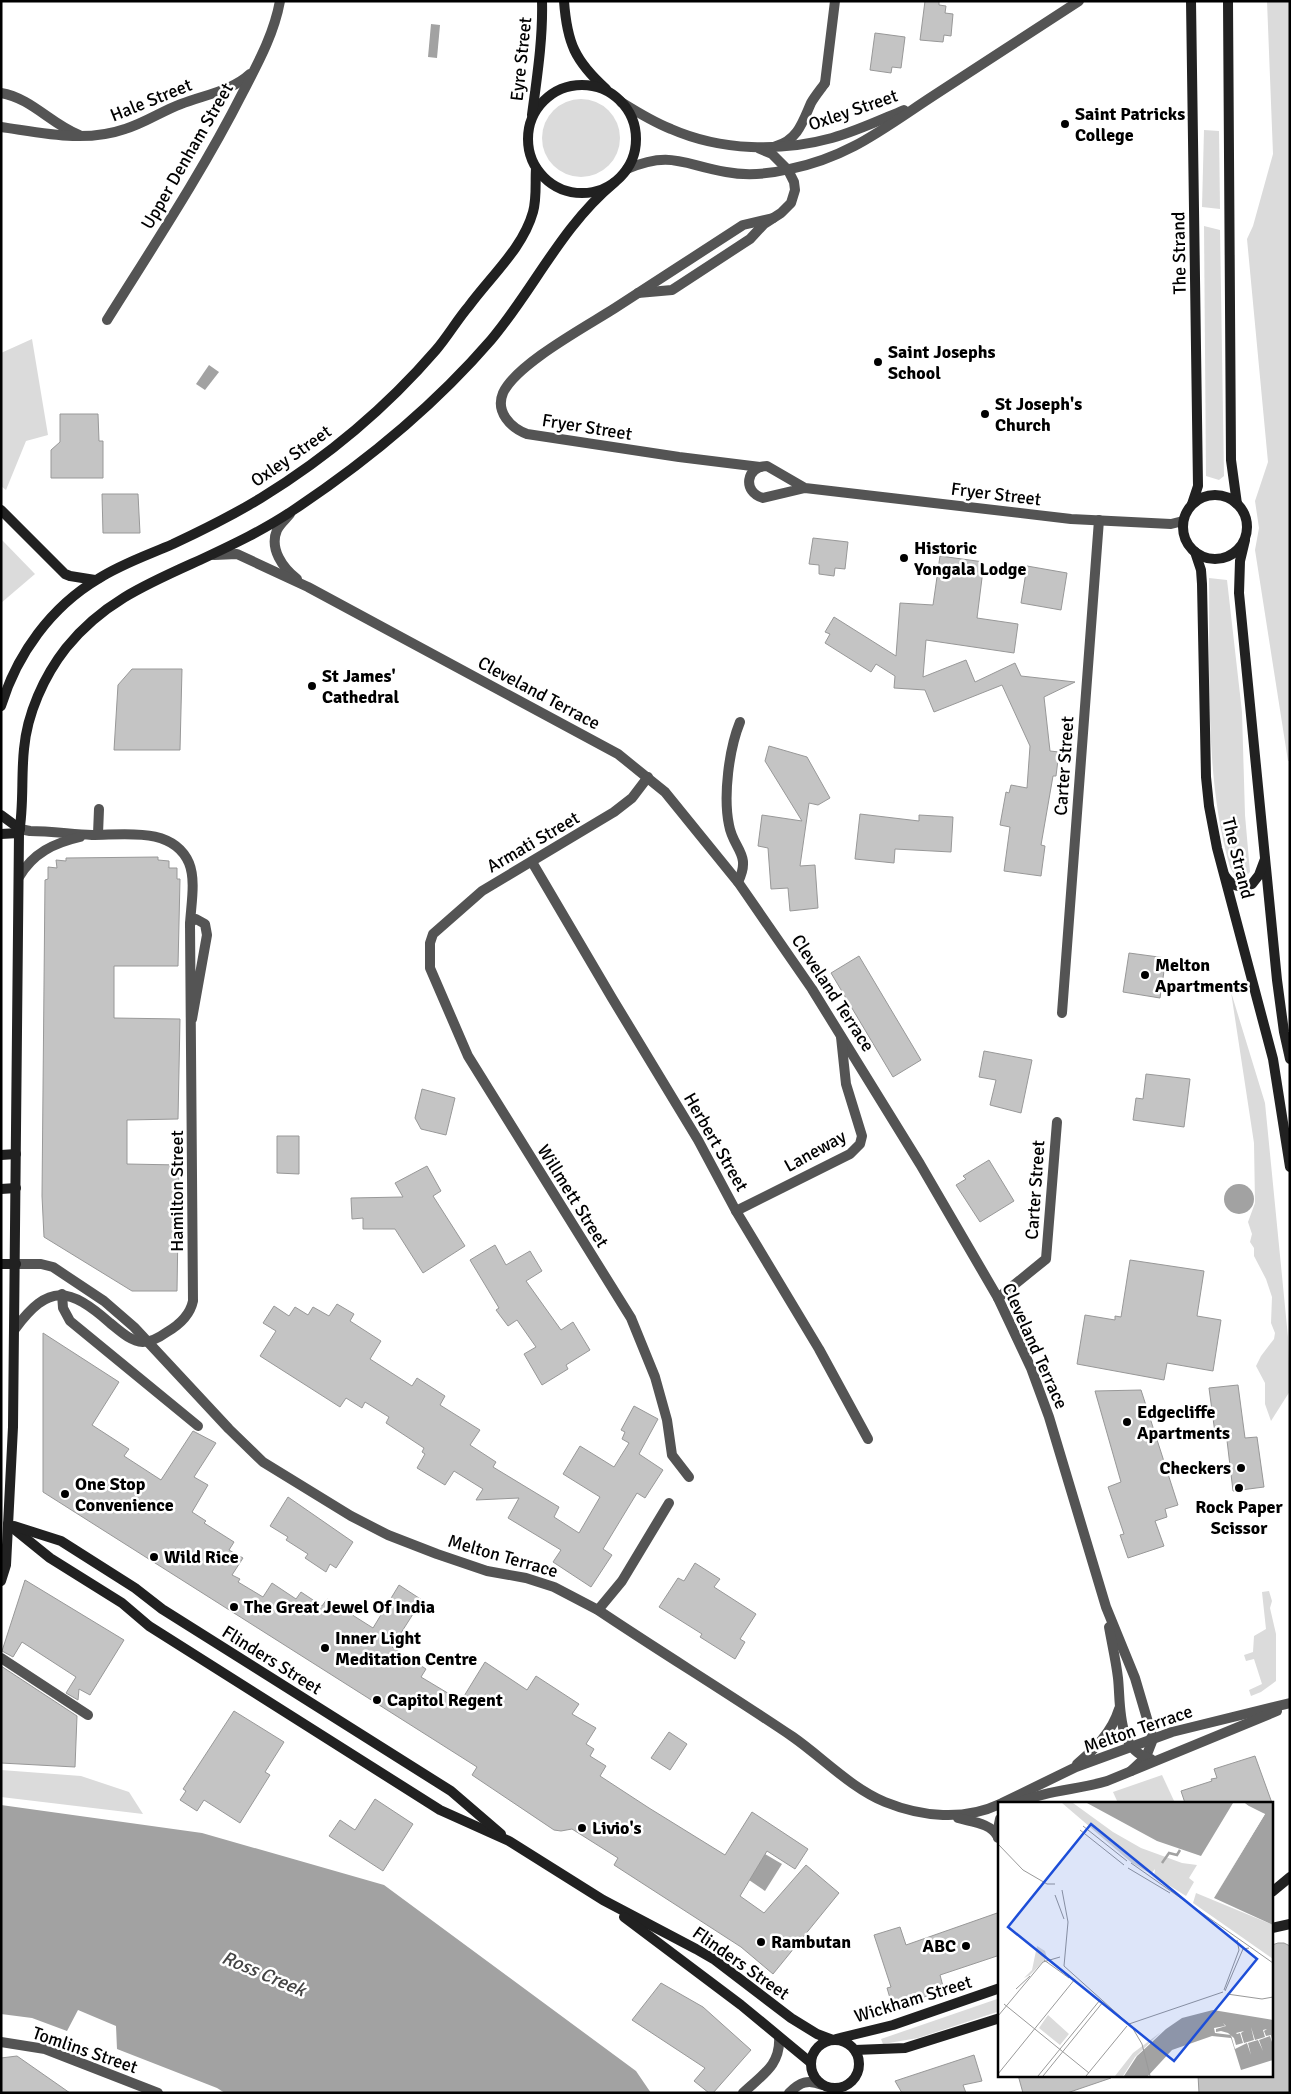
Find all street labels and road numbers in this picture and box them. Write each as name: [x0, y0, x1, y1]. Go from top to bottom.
street label: Eyre Street: [506, 16, 536, 102]
street label: Hale Street: [107, 74, 195, 126]
street label: Upper Denham Street: [136, 79, 238, 233]
street label: Oxley Street: [805, 84, 901, 136]
street label: The Strand: [1167, 211, 1191, 295]
street label: Fryer Street: [540, 409, 634, 445]
street label: Oxley Street: [247, 420, 335, 492]
street label: Fryer Street: [950, 478, 1042, 510]
street label: Cleveland Terrace: [474, 651, 604, 735]
street label: Carter Street: [1050, 716, 1078, 816]
street label: Armati Street: [483, 807, 583, 877]
street label: The Strand: [1217, 815, 1259, 901]
street label: Cleveland Terrace: [787, 930, 879, 1056]
street label: Herbert Street: [679, 1089, 753, 1195]
street label: Laneway: [780, 1125, 850, 1177]
street label: Hamilton Street: [166, 1130, 188, 1252]
street label: Willmett Street: [533, 1140, 613, 1252]
street label: Carter Street: [1021, 1140, 1049, 1240]
street label: Cleveland Terrace: [997, 1280, 1073, 1412]
street label: Melton Terrace: [445, 1530, 561, 1582]
street label: Flinders Street: [218, 1621, 326, 1699]
street label: Melton Terrace: [1081, 1700, 1195, 1758]
street label: Flinders Street: [688, 1922, 794, 2004]
street label: Wickham Street: [852, 1971, 974, 2027]
street label: Tomlins Street: [30, 2022, 140, 2078]

